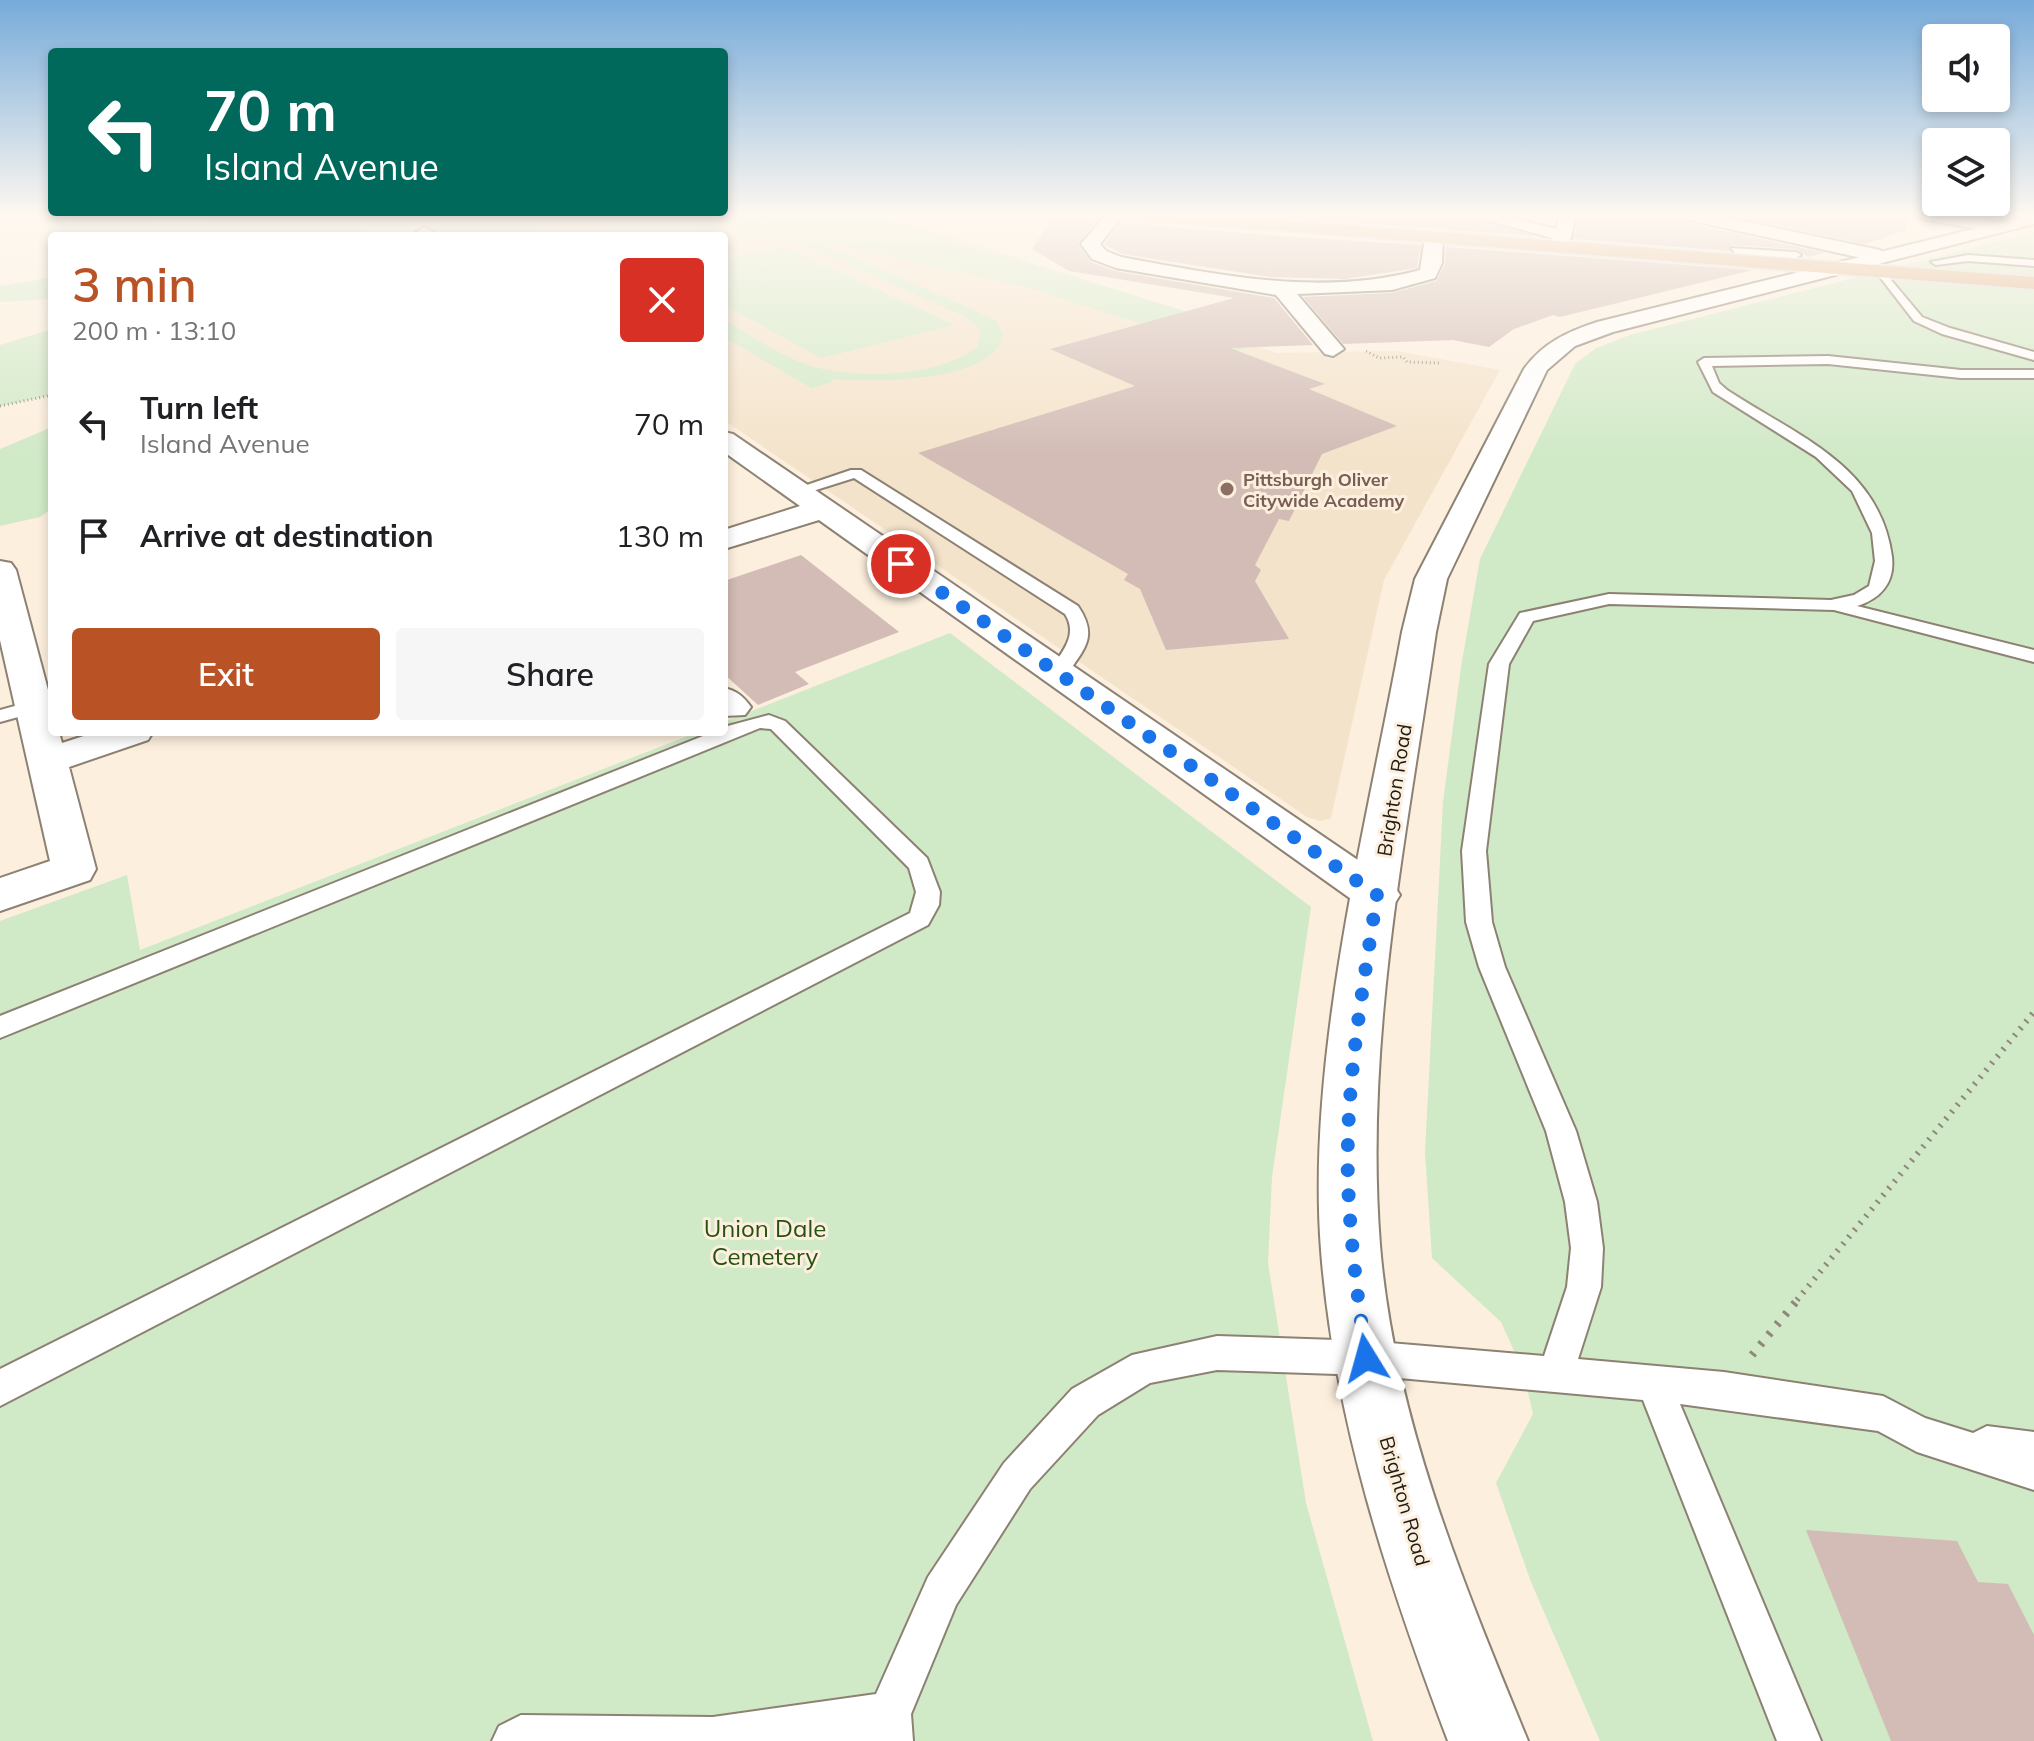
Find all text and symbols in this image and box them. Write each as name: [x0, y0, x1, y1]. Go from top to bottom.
map controls: [1922, 24, 2010, 216]
button: sound: [1922, 24, 2010, 112]
text: 70 m: [204, 75, 337, 145]
icon: left: [72, 80, 176, 184]
button: layers: [1922, 128, 2010, 216]
text: Island Avenue: [204, 144, 439, 189]
text: 3 min: [72, 254, 197, 314]
button: close: [620, 258, 704, 342]
text: 200 m · 13:10: [72, 314, 236, 347]
text: Turn left: [140, 389, 258, 427]
icon: left: [72, 402, 116, 446]
text: 70 m: [634, 405, 704, 443]
text: Island Avenue: [140, 427, 310, 460]
place label: Pittsburgh Oliver Citywide Academy: [1243, 468, 1404, 512]
marker: Pittsburgh Oliver Citywide Academy: [1218, 480, 1236, 498]
icon: arrive: [72, 514, 116, 558]
text: Arrive at destination: [140, 517, 434, 555]
text: 130 m: [616, 517, 704, 555]
pin: [867, 530, 935, 598]
icon: arrive: [879, 542, 923, 586]
button: Exit: [72, 628, 380, 720]
button: Share: [396, 628, 704, 720]
street label: Brighton Road: [1371, 722, 1417, 858]
park label: Union Dale Cemetery: [704, 1213, 826, 1271]
position arrow: [1324, 1316, 1408, 1400]
street label: Brighton Road: [1375, 1433, 1435, 1569]

